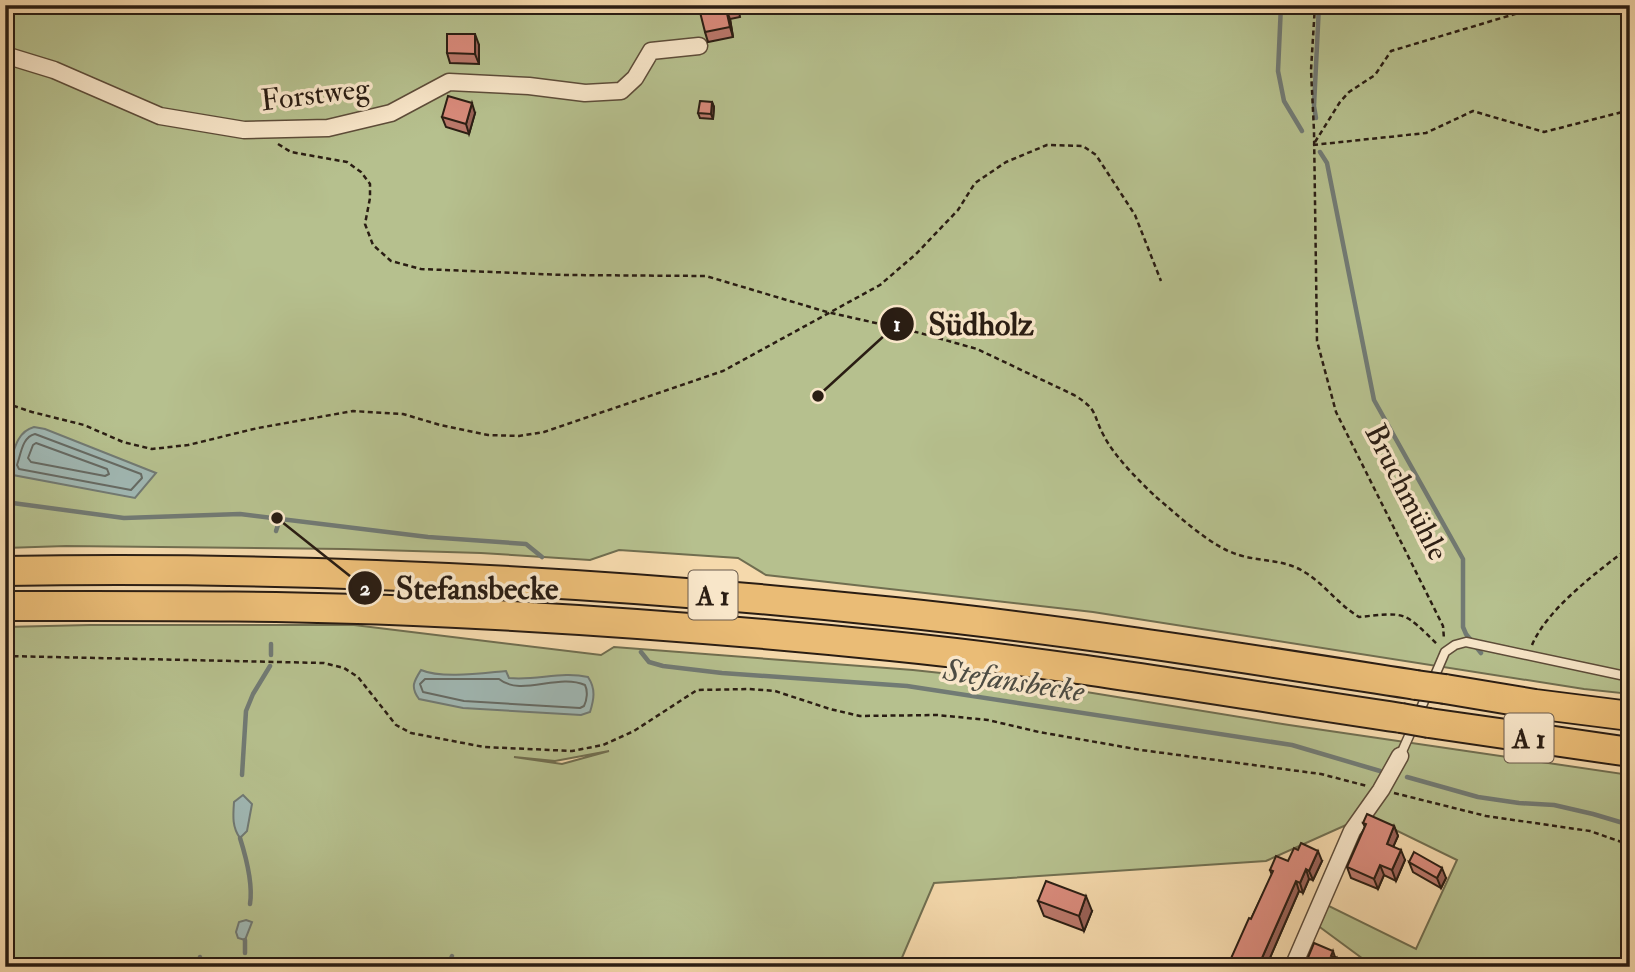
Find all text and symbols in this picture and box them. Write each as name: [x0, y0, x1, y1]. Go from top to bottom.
street label: Forstweg: [259, 69, 373, 120]
callout: Südholz: [879, 298, 1048, 351]
text: Südholz: [928, 305, 1034, 345]
text: 1: [893, 311, 901, 338]
street label: Bruchmühle: [1356, 418, 1457, 567]
callout: Stefansbecke: [347, 561, 573, 614]
text: Stefansbecke: [396, 569, 559, 609]
road number: A 1: [688, 570, 738, 620]
text: 2: [360, 575, 371, 602]
water label: Stefansbecke: [940, 650, 1088, 712]
road number: A 1: [1504, 714, 1554, 762]

